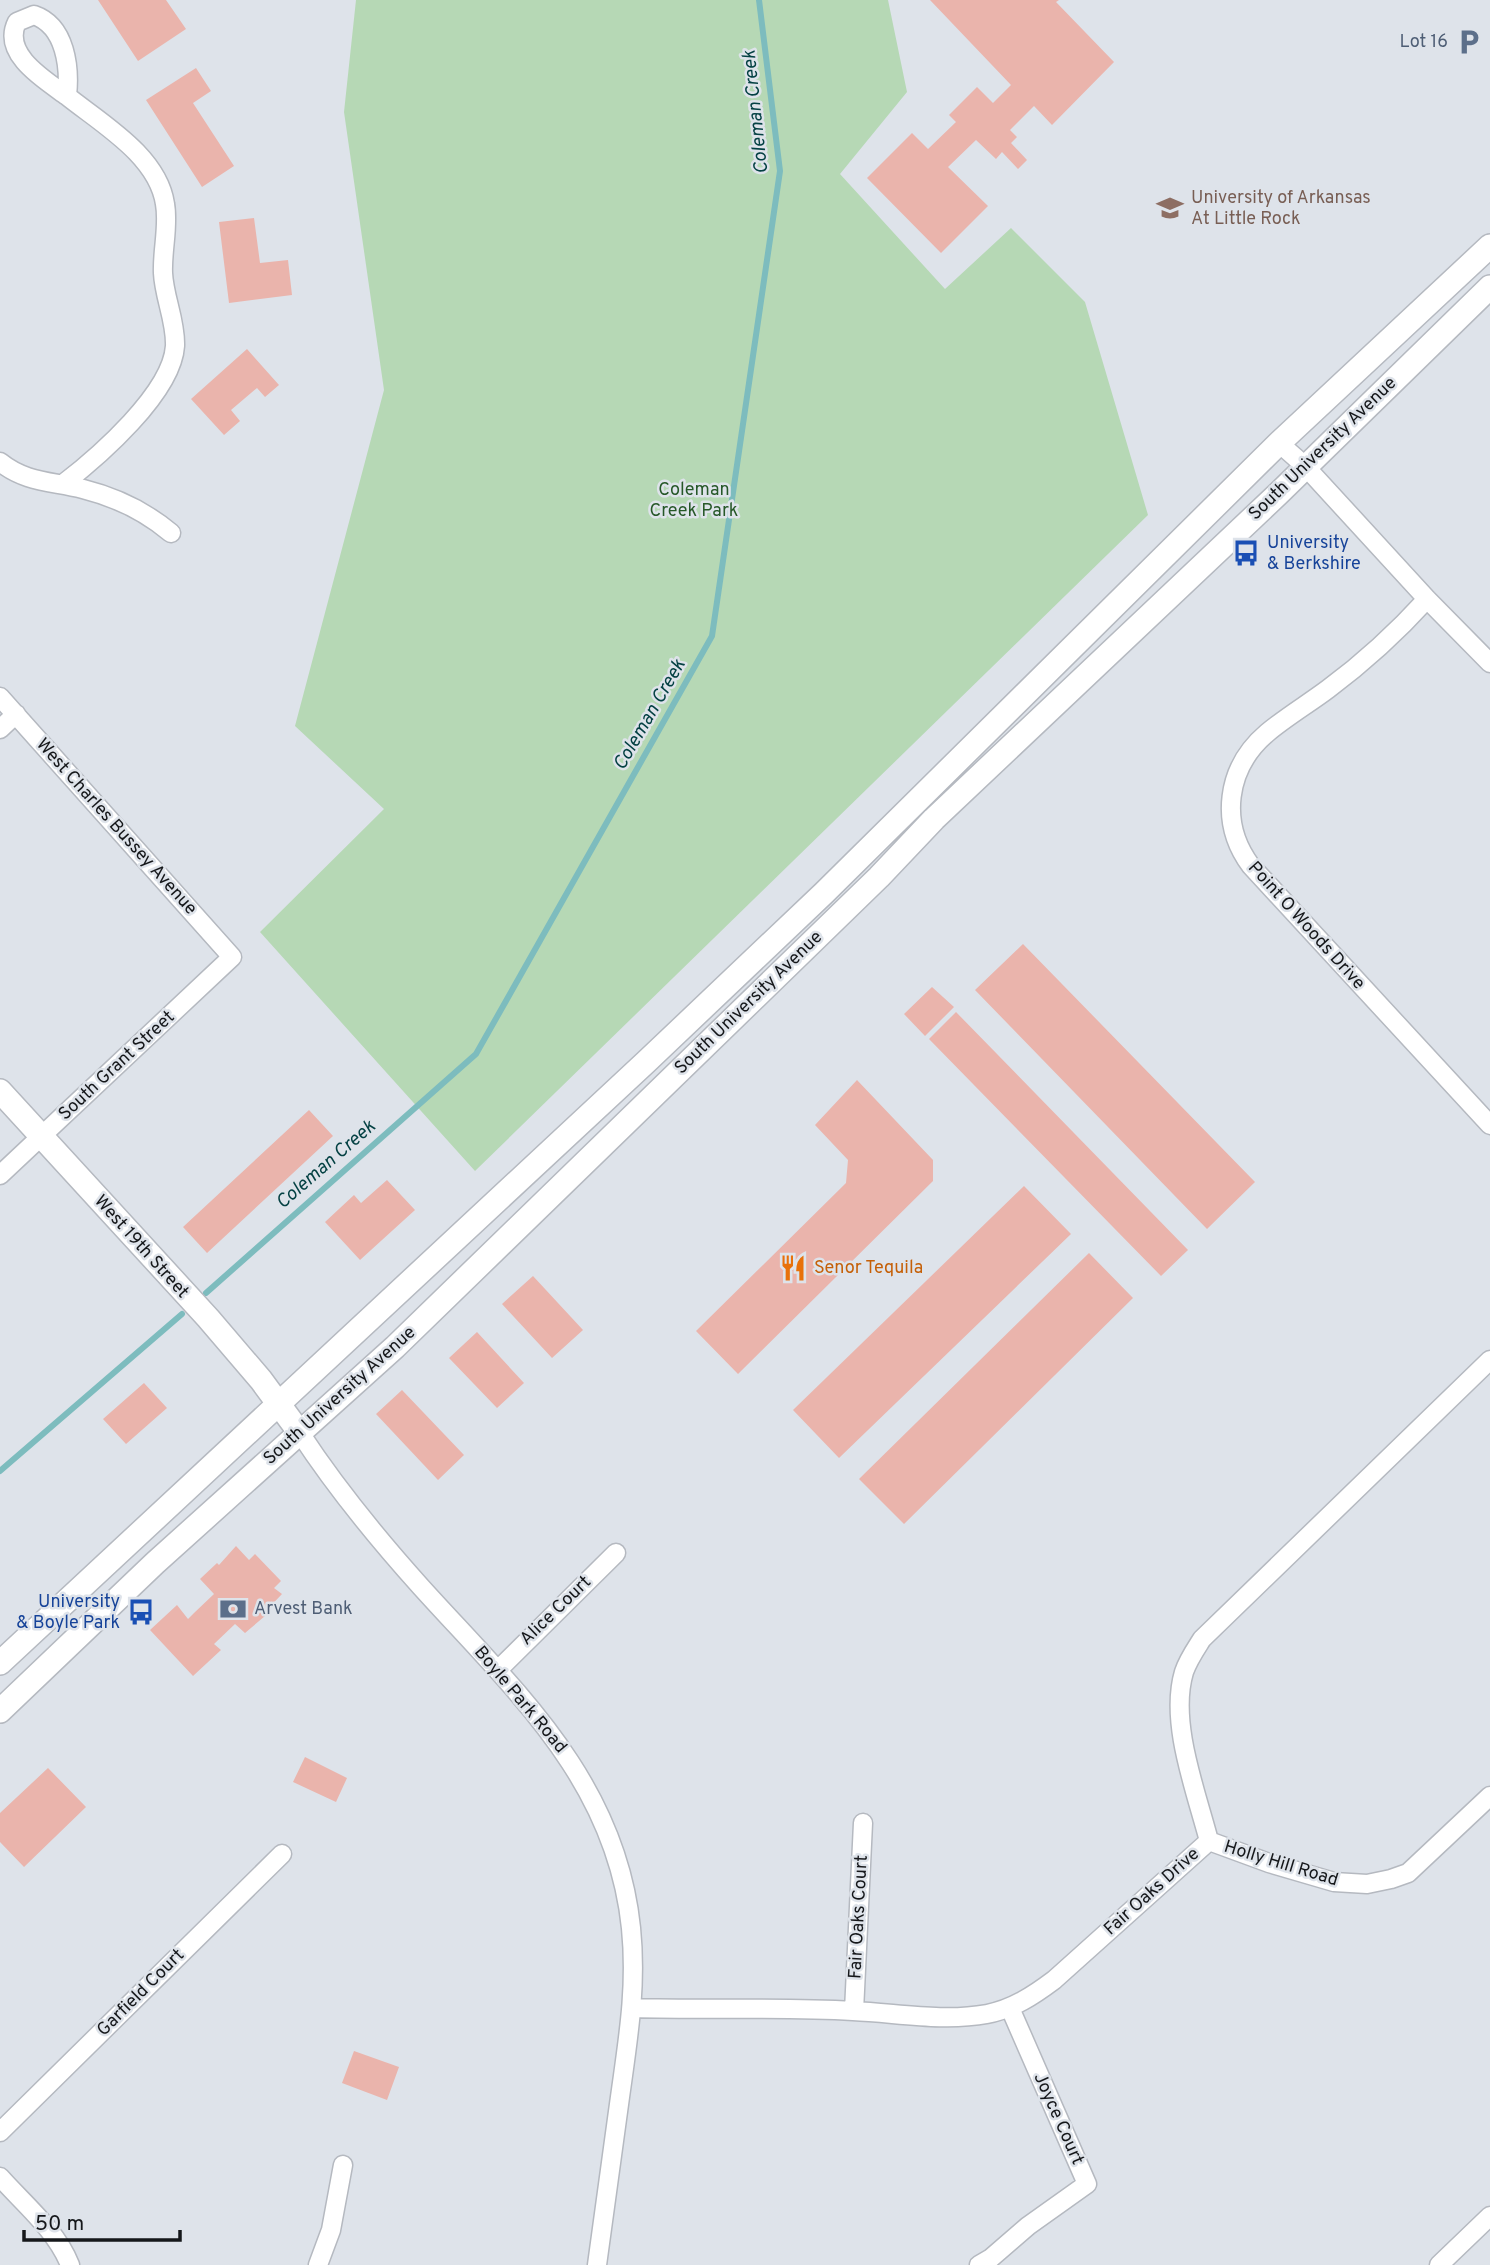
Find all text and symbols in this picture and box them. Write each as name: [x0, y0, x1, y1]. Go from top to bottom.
parking icon: Lot 16: [1454, 27, 1484, 57]
place label: Lot 16: [1400, 31, 1448, 54]
water label: Coleman Creek: [738, 49, 774, 175]
place label: University of Arkansas At Little Rock: [1191, 187, 1371, 231]
school or university icon: University of Arkansas At Little Rock: [1155, 193, 1185, 223]
street label: South University Avenue: [1244, 372, 1402, 526]
park label: Coleman Creek Park: [650, 479, 738, 523]
place label: University & Berkshire: [1267, 532, 1361, 576]
bus stop icon: University & Berkshire: [1231, 538, 1261, 568]
water label: Coleman Creek: [609, 655, 692, 775]
street label: West Charles Bussey Avenue: [30, 734, 202, 920]
street label: Point O Woods Drive: [1242, 857, 1370, 995]
street label: South University Avenue: [670, 926, 828, 1080]
street label: South Grant Street: [54, 1006, 180, 1126]
water label: Coleman Creek: [271, 1115, 381, 1215]
street label: West 19th Street: [88, 1190, 194, 1304]
restaurant icon: Senor Tequila: [778, 1253, 808, 1283]
place label: Senor Tequila: [814, 1257, 923, 1280]
street label: South University Avenue: [259, 1322, 421, 1470]
street label: Alice Court: [515, 1571, 597, 1651]
place label: University & Boyle Park: [16, 1591, 120, 1635]
bank icon: Arvest Bank: [218, 1594, 248, 1624]
bus stop icon: University & Boyle Park: [126, 1597, 156, 1627]
place label: Arvest Bank: [254, 1598, 353, 1621]
street label: Boyle Park Road: [468, 1642, 572, 1758]
street label: Holly Hill Road: [1221, 1836, 1341, 1892]
street label: Fair Oaks Drive: [1099, 1843, 1205, 1941]
street label: Fair Oaks Court: [844, 1854, 874, 1980]
street label: Garfield Court: [92, 1944, 190, 2042]
street label: Joyce Court: [1027, 2069, 1089, 2169]
scale bar: [24, 2198, 180, 2242]
text: 50 m: [35, 2211, 84, 2238]

